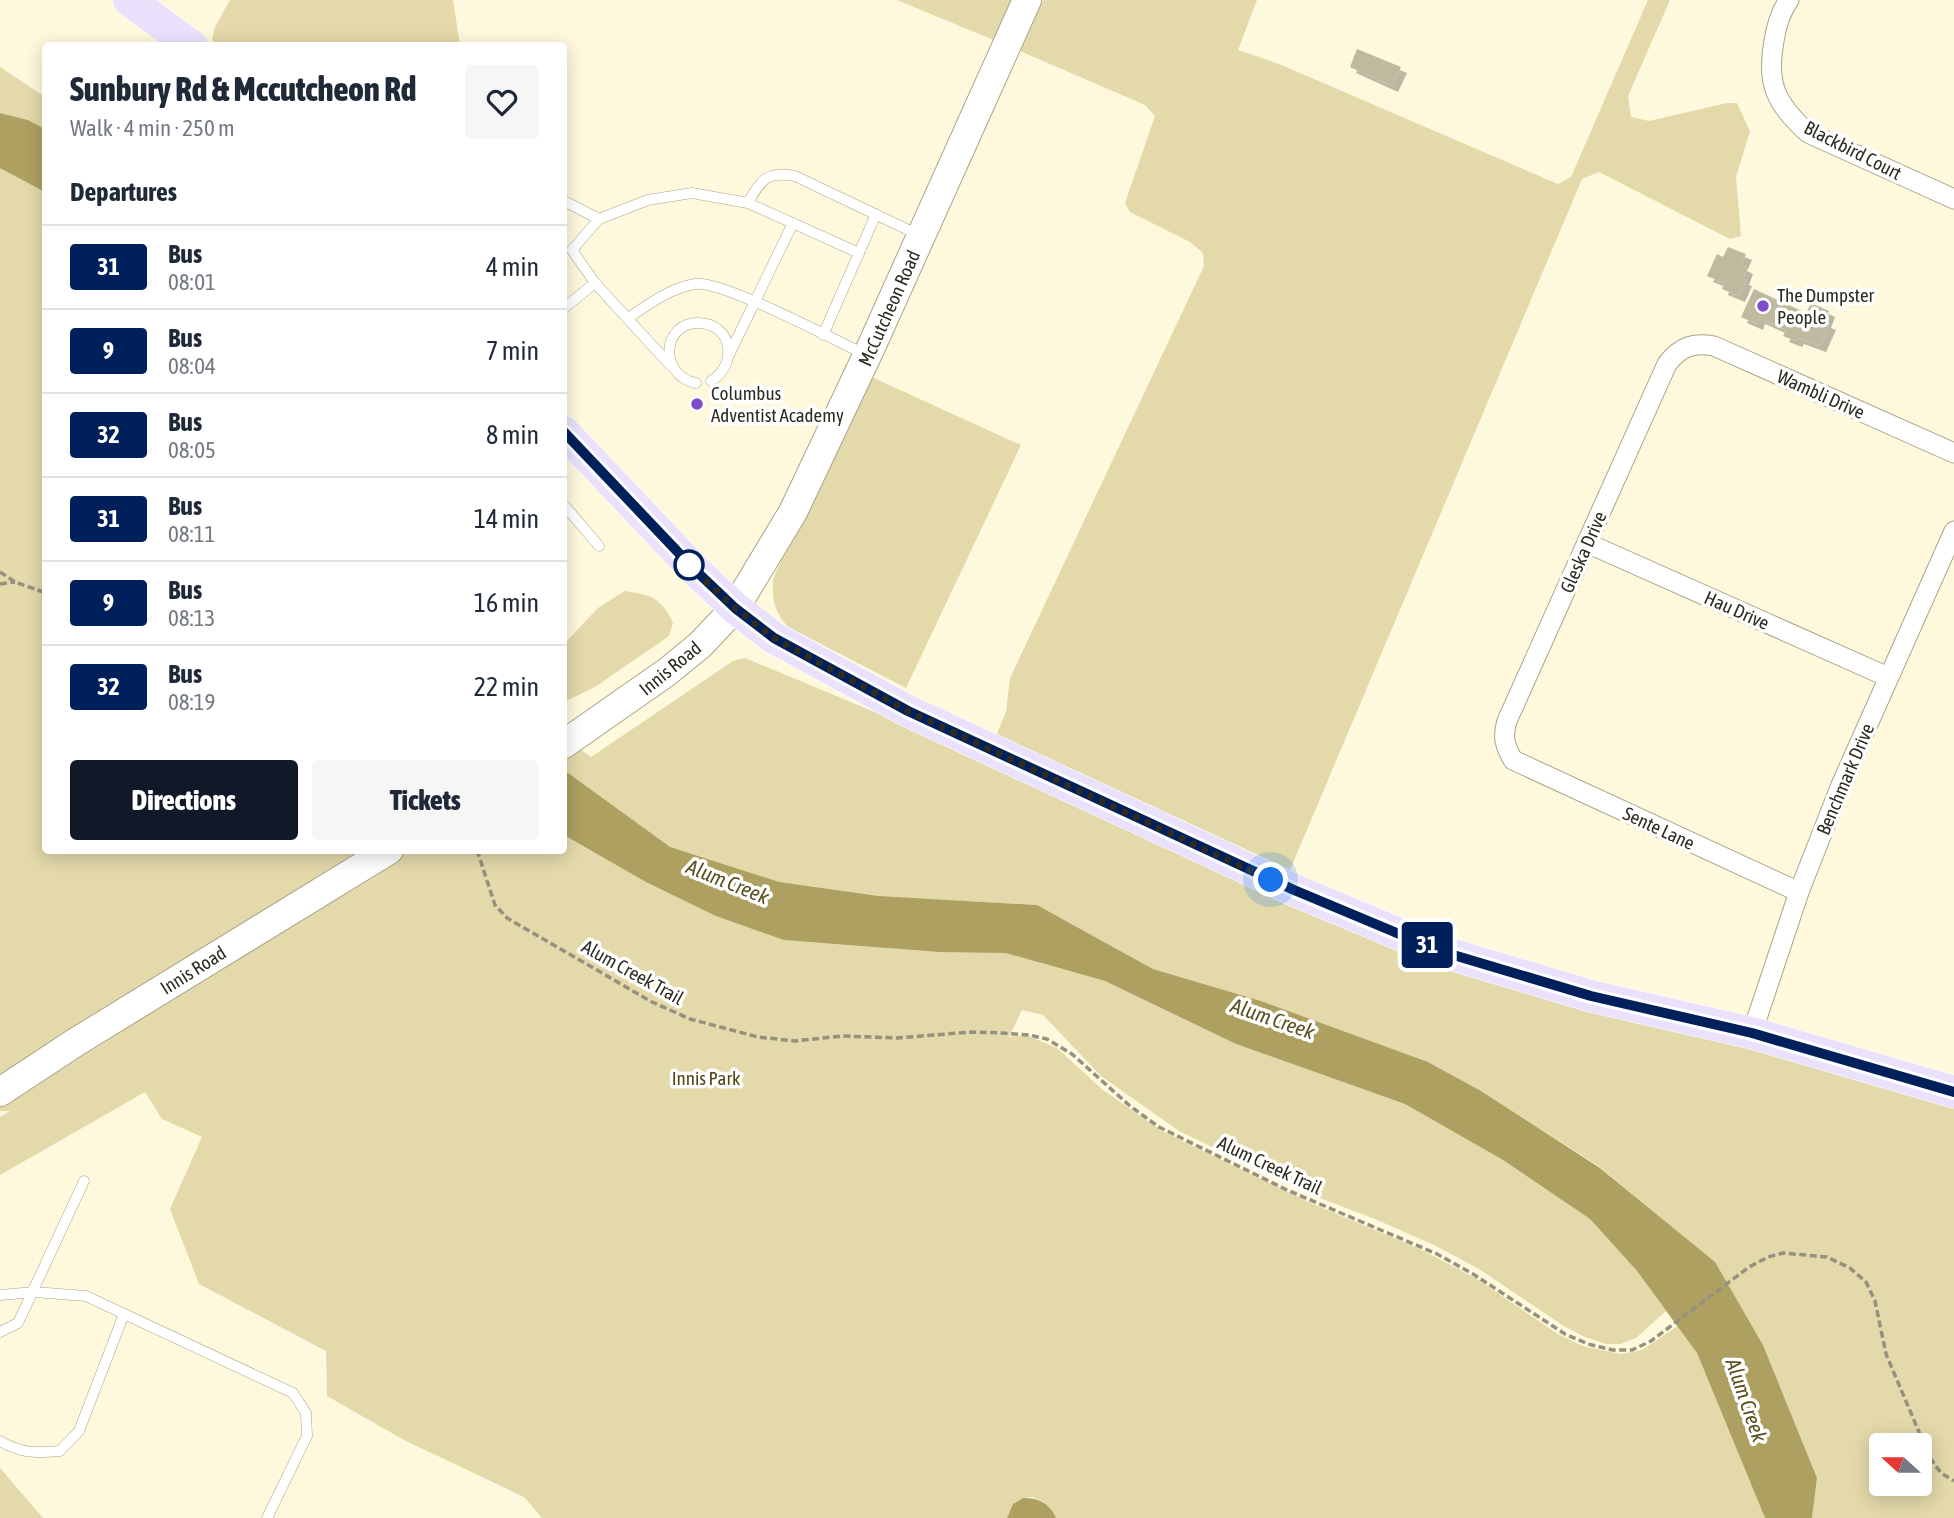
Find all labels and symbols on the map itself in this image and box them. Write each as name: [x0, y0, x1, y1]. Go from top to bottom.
street label: Blackbird Court: [1801, 116, 1905, 184]
street label: McCutcheon Road: [854, 247, 924, 369]
place label: The Dumpster People: [1777, 284, 1875, 328]
marker: The Dumpster People: [1755, 298, 1771, 314]
street label: Wambli Drive: [1774, 365, 1868, 423]
place label: Columbus Adventist Academy: [711, 382, 844, 426]
marker: Columbus Adventist Academy: [689, 396, 705, 412]
street label: Gleska Drive: [1555, 508, 1611, 596]
unlabelled marker: [674, 550, 704, 580]
street label: Hau Drive: [1701, 586, 1773, 634]
street label: Innis Road: [635, 636, 705, 700]
street label: Benchmark Drive: [1812, 720, 1878, 838]
street label: Sente Lane: [1620, 802, 1698, 854]
water label: Alum Creek: [682, 853, 773, 909]
your location: [1253, 862, 1288, 897]
line badge: 31: [1396, 922, 1458, 968]
street label: Alum Creek Trail: [578, 935, 688, 1009]
street label: Innis Road: [156, 941, 230, 999]
water label: Alum Creek: [1227, 992, 1319, 1044]
park label: Innis Park: [672, 1067, 741, 1089]
street label: Alum Creek Trail: [1214, 1131, 1326, 1199]
water label: Alum Creek: [1721, 1354, 1773, 1446]
north arrow: [1869, 1433, 1932, 1496]

